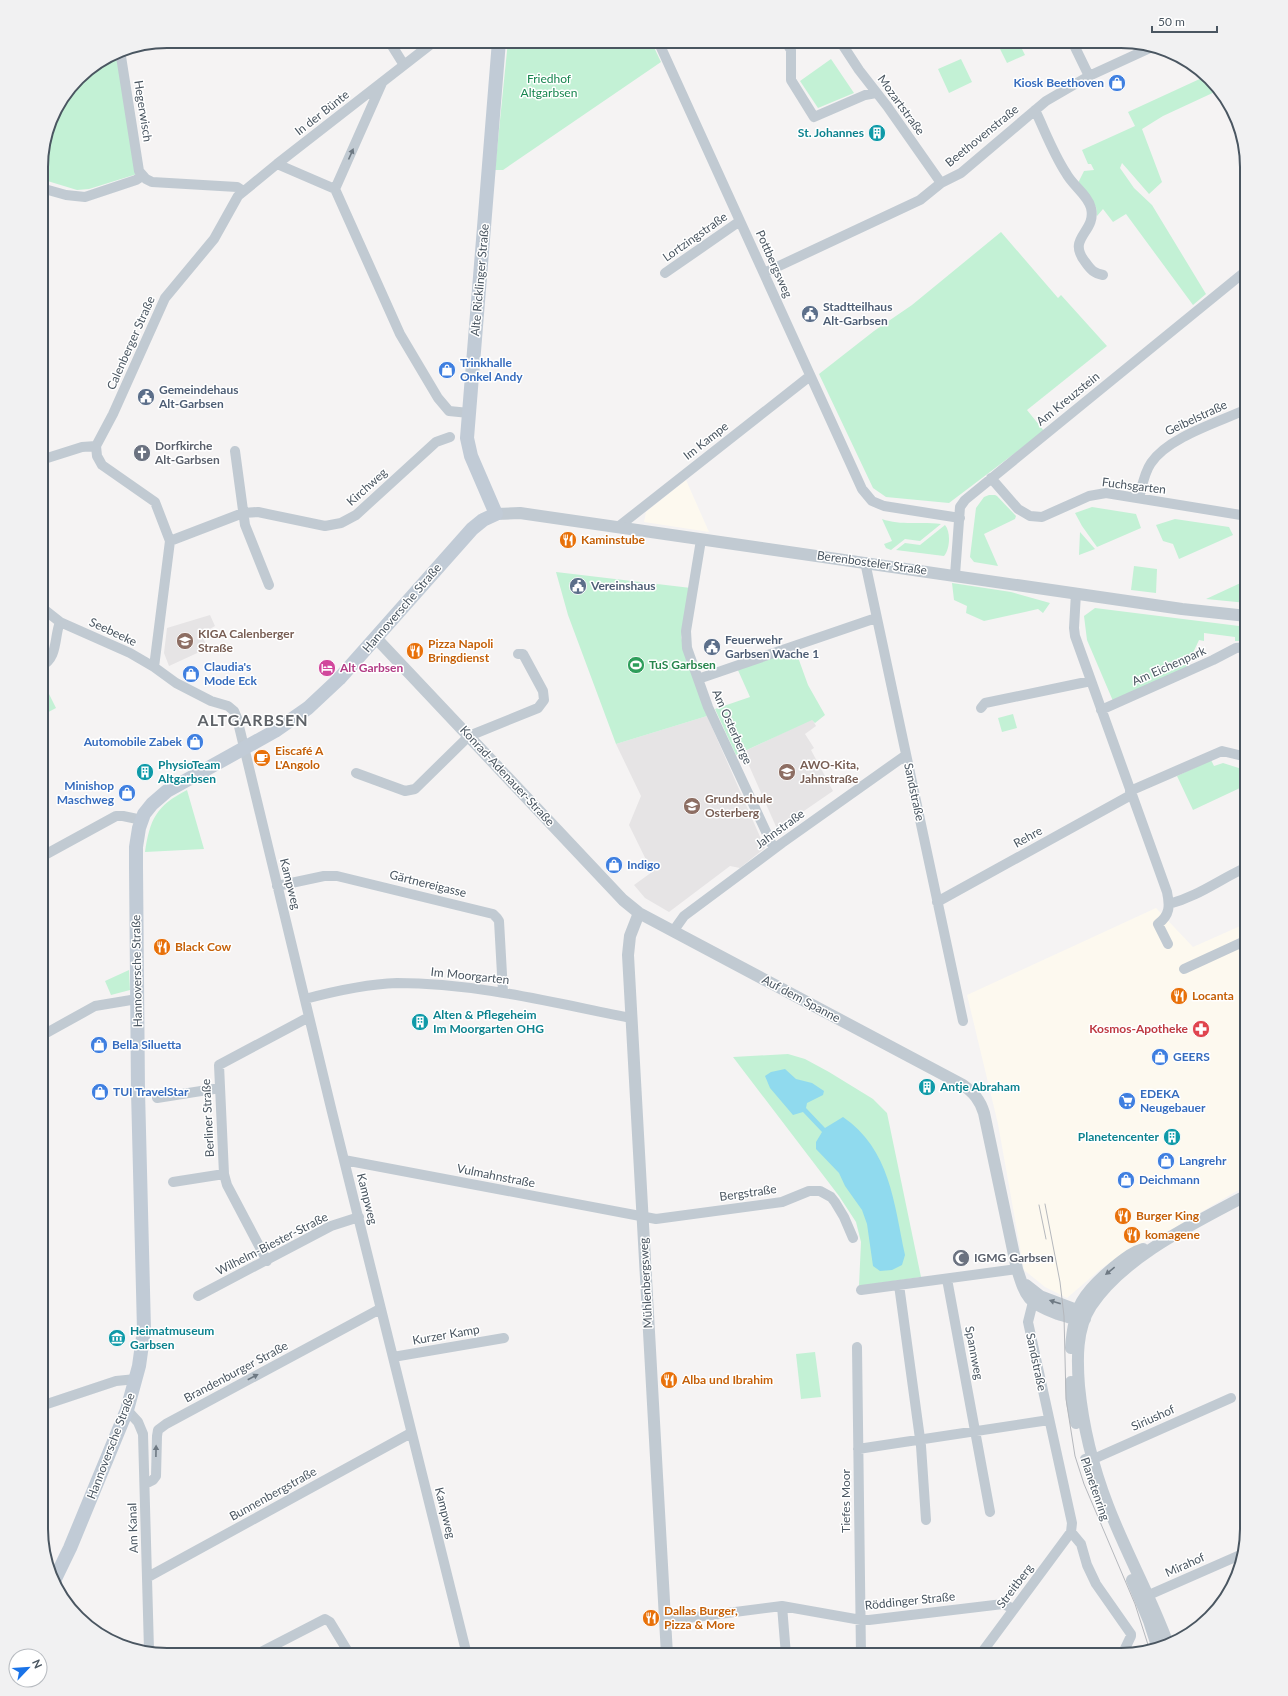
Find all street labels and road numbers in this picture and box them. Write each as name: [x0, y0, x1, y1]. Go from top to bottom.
street label: Mozartstraße: [875, 72, 928, 138]
street label: Hegerwisch: [131, 79, 156, 143]
street label: In der Bünte: [292, 87, 352, 138]
street label: Beethovenstraße: [942, 101, 1021, 170]
street label: Lortzingstraße: [660, 209, 730, 264]
street label: Alte Ricklinger Straße: [467, 223, 492, 337]
street label: Pottbergsweg: [753, 228, 796, 300]
street label: Calenberger Straße: [103, 294, 158, 392]
street label: Am Kreuzstein: [1033, 369, 1102, 429]
street label: Geibelstraße: [1162, 397, 1229, 438]
street label: Im Kampe: [680, 418, 731, 463]
street label: Kirchweg: [343, 465, 390, 509]
street label: Fuchsgarten: [1101, 474, 1167, 497]
street label: Berenbosteler Straße: [816, 547, 928, 578]
street label: Hannoversche Straße: [359, 560, 444, 655]
street label: Seebeeke: [87, 614, 139, 649]
street label: Am Eichenpark: [1129, 642, 1209, 689]
street label: Am Osterberge: [709, 687, 756, 767]
street label: Konrad-Adenauer-Straße: [457, 722, 558, 829]
street label: Sandstraße: [901, 762, 928, 822]
street label: Jahnstraße: [752, 806, 807, 851]
street label: Rehre: [1011, 823, 1045, 851]
street label: Kampweg: [277, 857, 304, 911]
street label: Gärtnereigasse: [388, 867, 468, 900]
street label: Hannoversche Straße: [128, 914, 145, 1028]
street label: Im Moorgarten: [430, 964, 510, 987]
street label: Auf dem Spanne: [760, 972, 843, 1025]
street label: Berliner Straße: [198, 1078, 217, 1158]
street label: Vulmahnstraße: [456, 1161, 536, 1190]
street label: Kampweg: [354, 1172, 381, 1226]
street label: Bergstraße: [718, 1181, 777, 1204]
street label: Wilhelm-Biester-Straße: [213, 1209, 330, 1278]
street label: Mühlenbergsweg: [636, 1237, 655, 1329]
street label: Kurzer Kamp: [411, 1321, 481, 1348]
street label: Spannweg: [962, 1325, 987, 1381]
street label: Sandstraße: [1023, 1332, 1050, 1392]
street label: Brandenburger Straße: [181, 1338, 290, 1405]
street label: Hannoversche Straße: [83, 1390, 138, 1501]
street label: Siriushof: [1129, 1401, 1178, 1434]
street label: Planetenring: [1078, 1455, 1113, 1523]
street label: Bunnenbergstraße: [227, 1463, 319, 1524]
street label: Tiefes Moor: [838, 1469, 853, 1533]
street label: Kampweg: [432, 1486, 459, 1540]
street label: Am Kanal: [124, 1503, 141, 1553]
street label: Mirahof: [1163, 1549, 1208, 1580]
street label: Streitberg: [993, 1561, 1036, 1611]
street label: Röddinger Straße: [864, 1588, 956, 1613]

